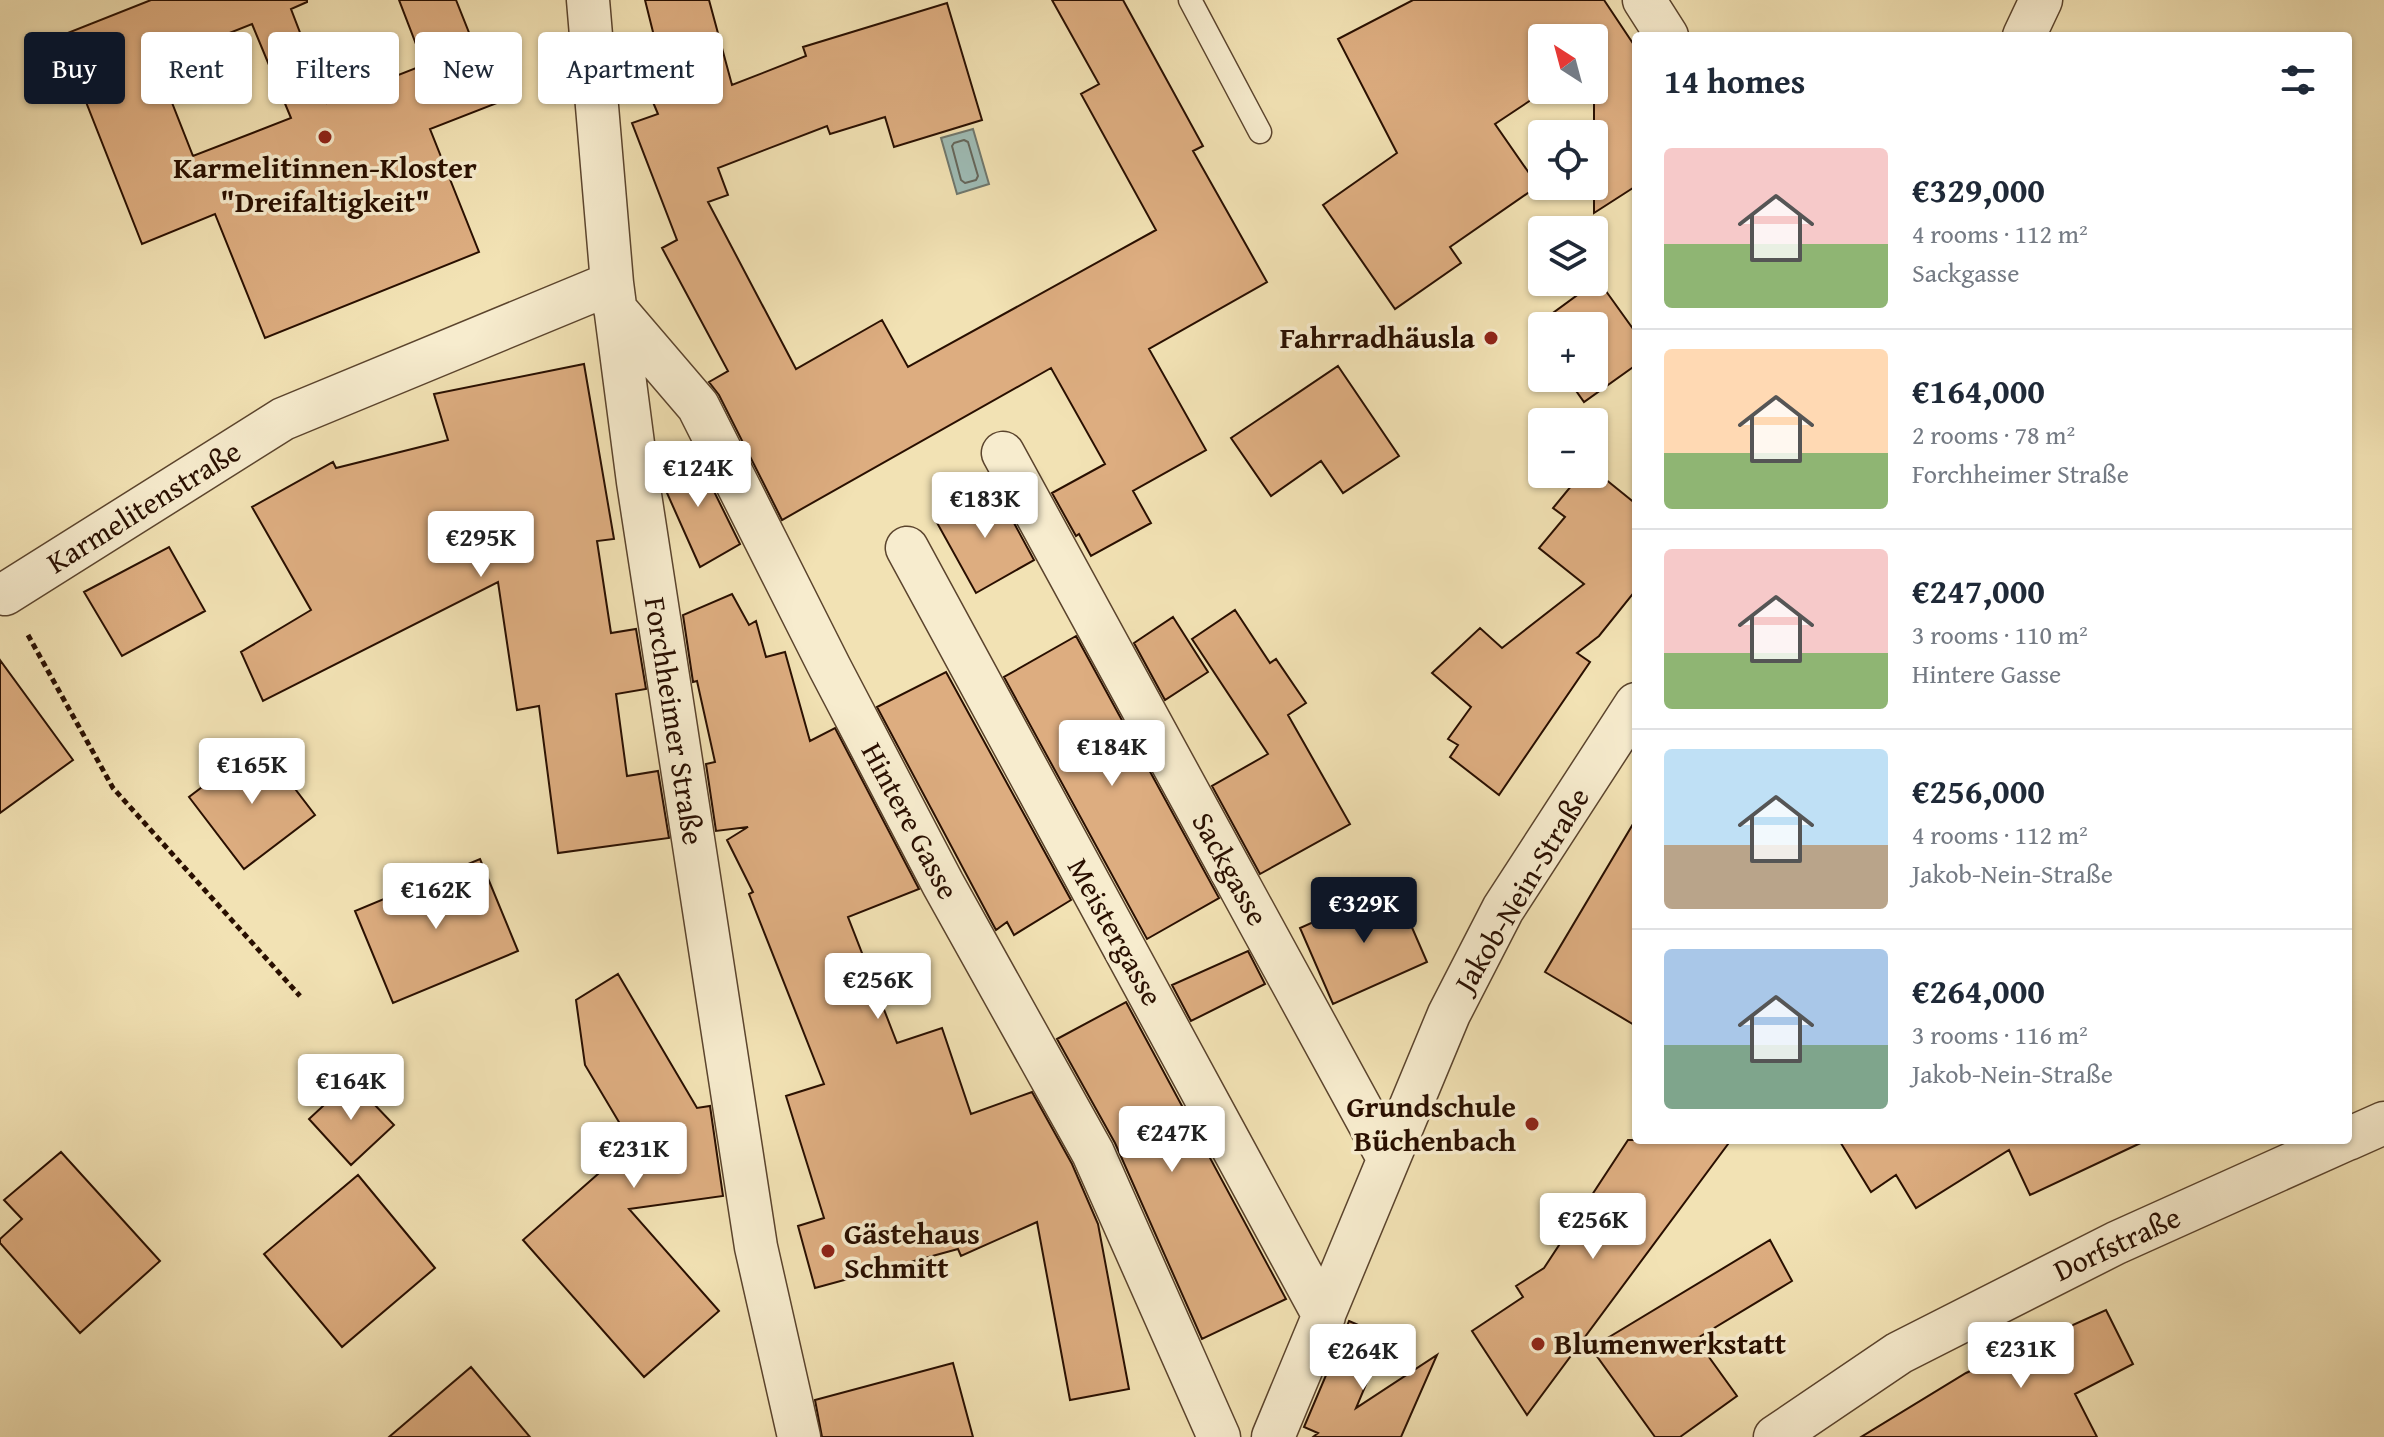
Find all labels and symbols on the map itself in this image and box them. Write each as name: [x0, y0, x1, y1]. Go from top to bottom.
north arrow: [1528, 24, 1608, 104]
marker: Karmelitinnen-Kloster "Dreifaltigkeit": [316, 128, 334, 146]
place label: Karmelitinnen-Kloster "Dreifaltigkeit": [173, 145, 477, 223]
place label: Fahrradhäusla: [1280, 315, 1476, 359]
marker: Fahrradhäusla: [1482, 329, 1500, 347]
street label: Karmelitenstraße: [38, 429, 249, 584]
pin: €124K: [642, 441, 754, 509]
pin: €183K: [929, 472, 1041, 540]
pin: €295K: [425, 511, 537, 579]
street label: Forchheimer Straße: [634, 594, 716, 848]
pin: €184K: [1056, 720, 1168, 788]
street label: Hintere Gasse: [851, 734, 971, 907]
pin: €165K: [196, 738, 308, 806]
street label: Jakob-Nein-Straße: [1441, 779, 1600, 1004]
street label: Sackgasse: [1182, 804, 1280, 933]
street label: Meistergasse: [1057, 850, 1175, 1013]
pin: €162K: [380, 863, 492, 931]
pin: €329K: [1308, 877, 1420, 945]
pin: €256K: [822, 953, 934, 1021]
pin: €164K: [295, 1054, 407, 1122]
place label: Grundschule Büchenbach: [1347, 1084, 1516, 1162]
pin: €247K: [1116, 1106, 1228, 1174]
marker: Grundschule Büchenbach: [1523, 1115, 1541, 1133]
pin: €231K: [578, 1122, 690, 1190]
pin: €256K: [1537, 1193, 1649, 1261]
street label: Dorfstraße: [2046, 1194, 2187, 1292]
place label: Gästehaus Schmitt: [844, 1211, 980, 1289]
marker: Gästehaus Schmitt: [819, 1242, 837, 1260]
place label: Blumenwerkstatt: [1554, 1321, 1787, 1365]
pin: €231K: [1965, 1322, 2077, 1390]
pin: €264K: [1307, 1324, 1419, 1392]
marker: Blumenwerkstatt: [1529, 1335, 1547, 1353]

